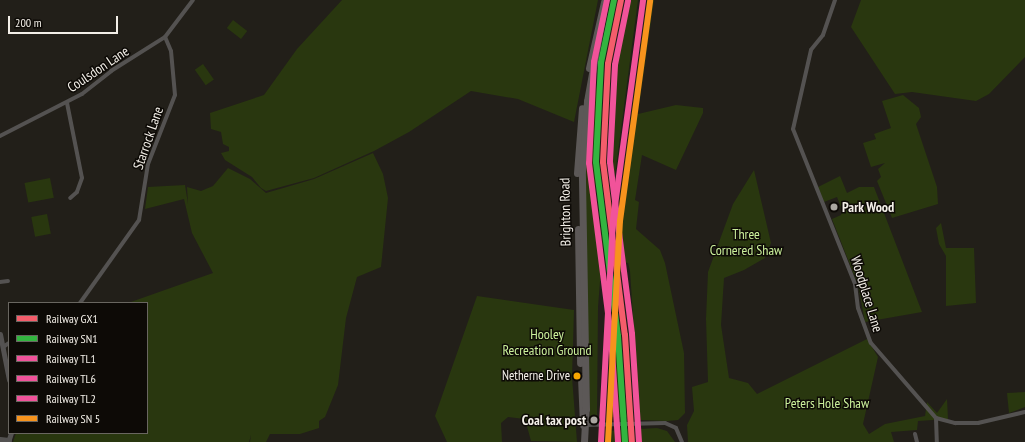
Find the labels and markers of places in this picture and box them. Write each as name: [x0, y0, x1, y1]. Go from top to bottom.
place label: Park Wood: [842, 199, 895, 215]
marker: Park Wood: [829, 202, 839, 212]
place label: Netherne Drive: [502, 368, 570, 384]
marker: Netherne Drive: [572, 371, 582, 381]
place label: Coal tax post: [521, 412, 586, 428]
marker: Coal tax post: [589, 415, 599, 425]

